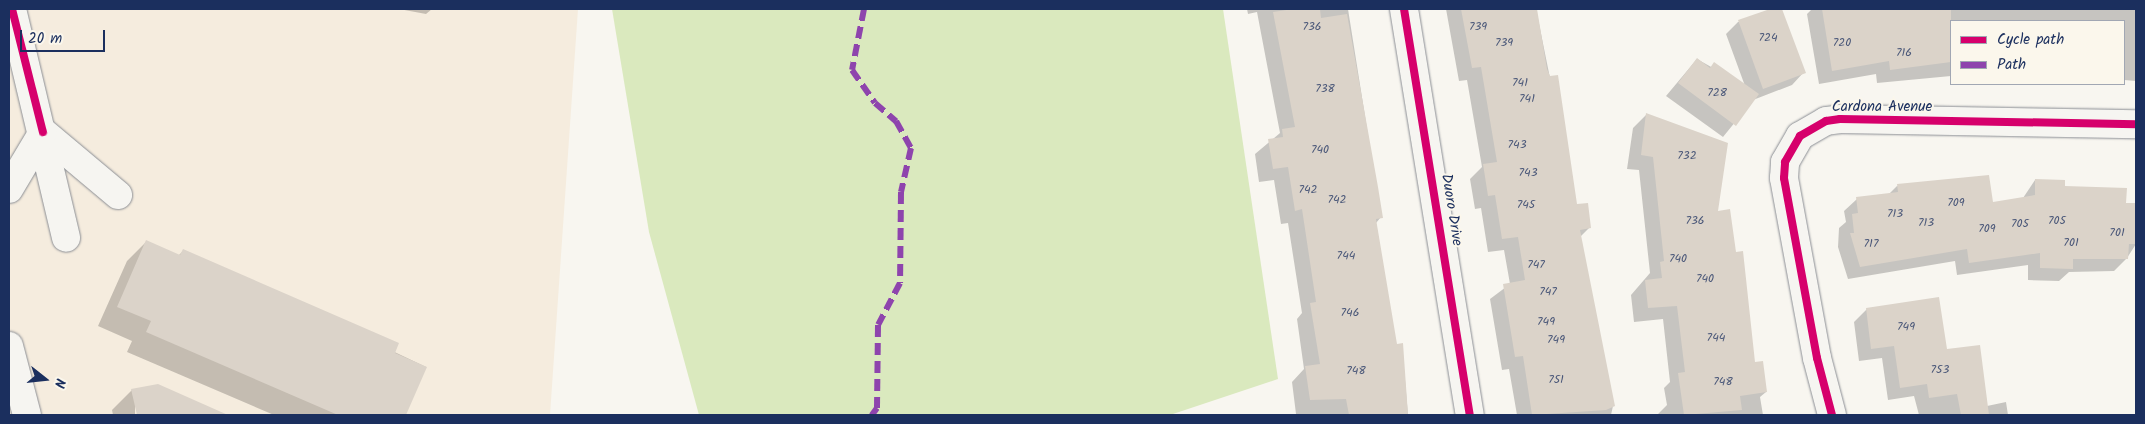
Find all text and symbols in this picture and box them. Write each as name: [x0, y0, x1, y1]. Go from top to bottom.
scale bar: [22, 20, 108, 52]
house number: 736: [1302, 20, 1322, 34]
house number: 739: [1469, 20, 1487, 34]
legend: [1950, 20, 2125, 85]
text: 20 m: [28, 27, 62, 51]
text: Cycle path: [1997, 28, 2064, 52]
house number: 724: [1758, 31, 1778, 45]
house number: 739: [1495, 36, 1513, 50]
house number: 720: [1833, 36, 1851, 50]
house number: 716: [1896, 46, 1912, 60]
text: Path: [1997, 53, 2026, 77]
house number: 741: [1512, 76, 1528, 90]
house number: 738: [1315, 82, 1335, 96]
house number: 728: [1707, 86, 1727, 100]
house number: 741: [1519, 92, 1535, 106]
street label: Cardona Avenue: [1832, 99, 1932, 117]
house number: 743: [1508, 138, 1526, 152]
house number: 740: [1311, 143, 1329, 157]
house number: 732: [1677, 149, 1697, 163]
house number: 743: [1519, 166, 1537, 180]
street label: Duoro Drive: [1436, 173, 1466, 247]
house number: 742: [1298, 183, 1318, 197]
house number: 742: [1327, 193, 1347, 207]
house number: 709: [1947, 196, 1965, 210]
house number: 745: [1517, 198, 1535, 212]
house number: 713: [1887, 207, 1903, 221]
house number: 736: [1685, 214, 1705, 228]
house number: 705: [2048, 214, 2066, 228]
house number: 713: [1918, 216, 1934, 230]
house number: 705: [2011, 217, 2029, 231]
house number: 709: [1978, 222, 1996, 236]
house number: 701: [2109, 226, 2125, 240]
house number: 701: [2063, 236, 2079, 250]
house number: 717: [1864, 237, 1878, 251]
house number: 744: [1337, 249, 1355, 263]
house number: 740: [1669, 252, 1687, 266]
house number: 747: [1527, 258, 1545, 272]
house number: 740: [1696, 272, 1714, 286]
house number: 747: [1539, 285, 1557, 299]
house number: 746: [1341, 306, 1359, 320]
house number: 749: [1537, 315, 1555, 329]
house number: 749: [1897, 320, 1915, 334]
house number: 744: [1707, 331, 1725, 345]
house number: 749: [1547, 333, 1565, 347]
north arrow: [20, 354, 70, 404]
house number: 753: [1931, 363, 1949, 377]
house number: 748: [1346, 364, 1366, 378]
house number: 751: [1548, 373, 1564, 387]
house number: 748: [1713, 375, 1733, 389]
text: N: [48, 376, 71, 390]

